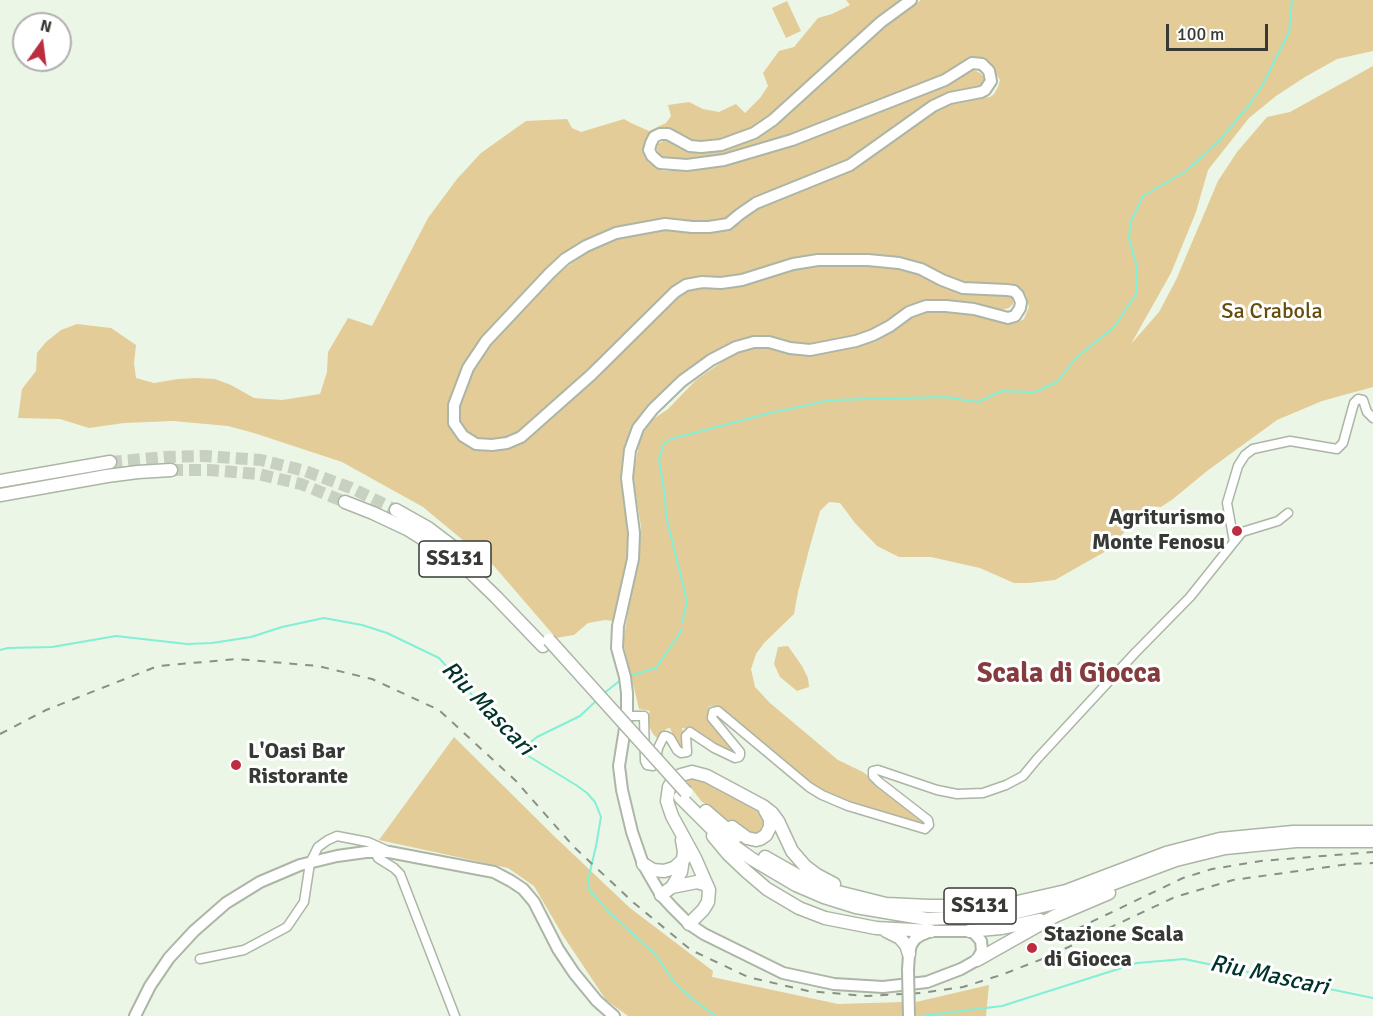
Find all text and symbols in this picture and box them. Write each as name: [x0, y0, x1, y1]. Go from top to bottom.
north arrow: [12, 12, 72, 72]
scale bar: [1169, 12, 1271, 50]
text: N: [38, 15, 54, 38]
text: 100 m: [1177, 23, 1224, 45]
park label: Sa Crabola: [1221, 299, 1323, 325]
place label: Agriturismo Monte Fenosu: [1092, 505, 1225, 556]
marker: Agriturismo Monte Fenosu: [1230, 524, 1244, 538]
road number: SS131: [419, 541, 491, 577]
water label: Riu Mascari: [435, 656, 539, 762]
district label: Scala di Giocca: [977, 658, 1161, 692]
place label: L'Oasi Bar Ristorante: [248, 739, 348, 790]
marker: L'Oasi Bar Ristorante: [229, 758, 243, 772]
road number: SS131: [944, 888, 1016, 924]
place label: Stazione Scala di Giocca: [1044, 922, 1184, 974]
marker: Stazione Scala di Giocca: [1025, 941, 1039, 955]
water label: Riu Mascari: [1207, 949, 1331, 1003]

